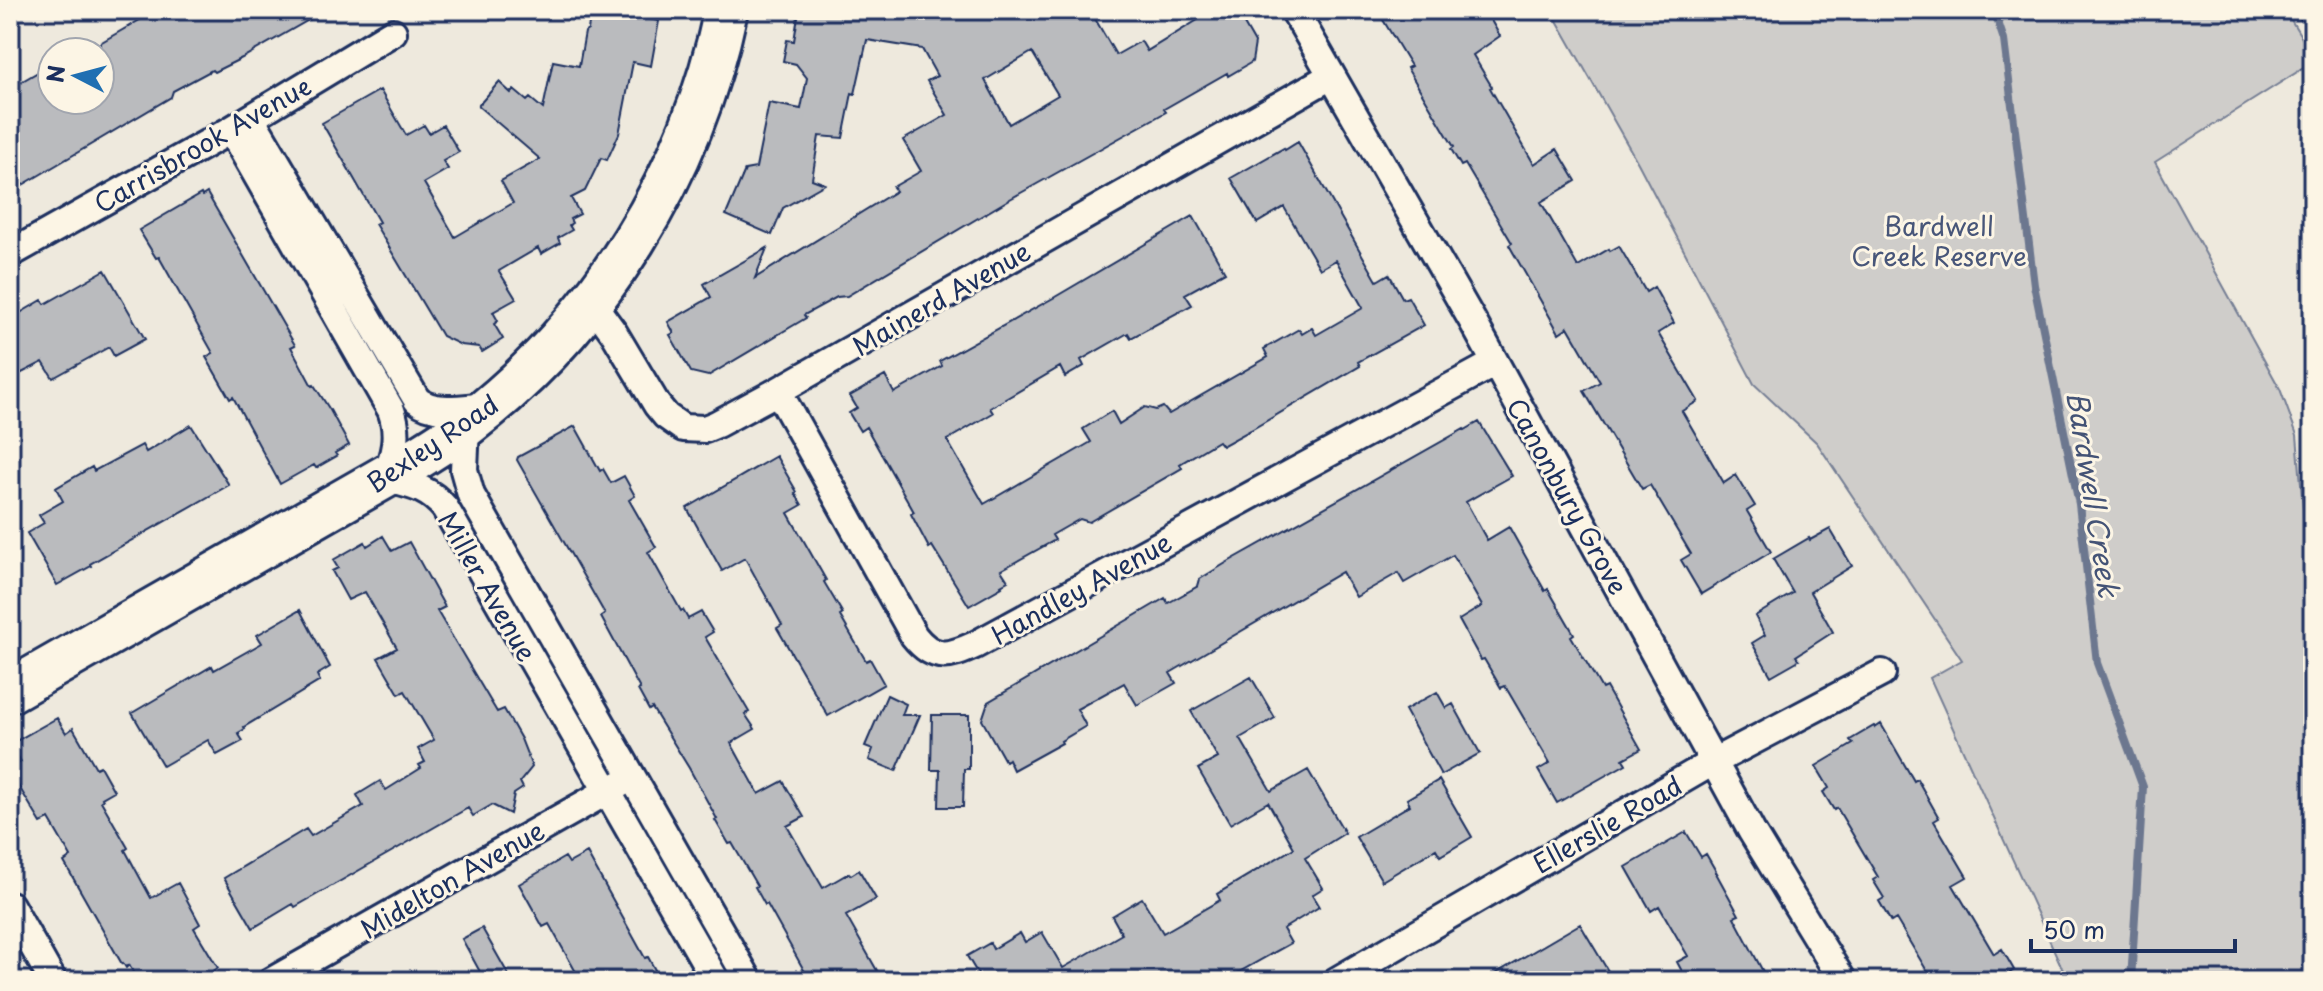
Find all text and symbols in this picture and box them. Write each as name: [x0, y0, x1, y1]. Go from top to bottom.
north arrow: [36, 36, 116, 116]
text: N: [37, 63, 72, 84]
street label: Carrisbrook Avenue: [86, 66, 318, 222]
park label: Bardwell Creek Reserve: [1851, 206, 2027, 275]
street label: Mainerd Avenue: [845, 231, 1037, 365]
street label: Bexley Road: [358, 384, 506, 502]
water label: Bardwell Creek: [2057, 388, 2132, 602]
street label: Canonbury Grove: [1498, 390, 1638, 602]
street label: Miller Avenue: [429, 504, 547, 668]
street label: Handley Avenue: [984, 522, 1178, 654]
street label: Ellerslie Road: [1525, 765, 1689, 883]
street label: Midelton Avenue: [353, 810, 551, 948]
scale bar: [2031, 903, 2235, 953]
text: 50 m: [2043, 911, 2105, 947]

